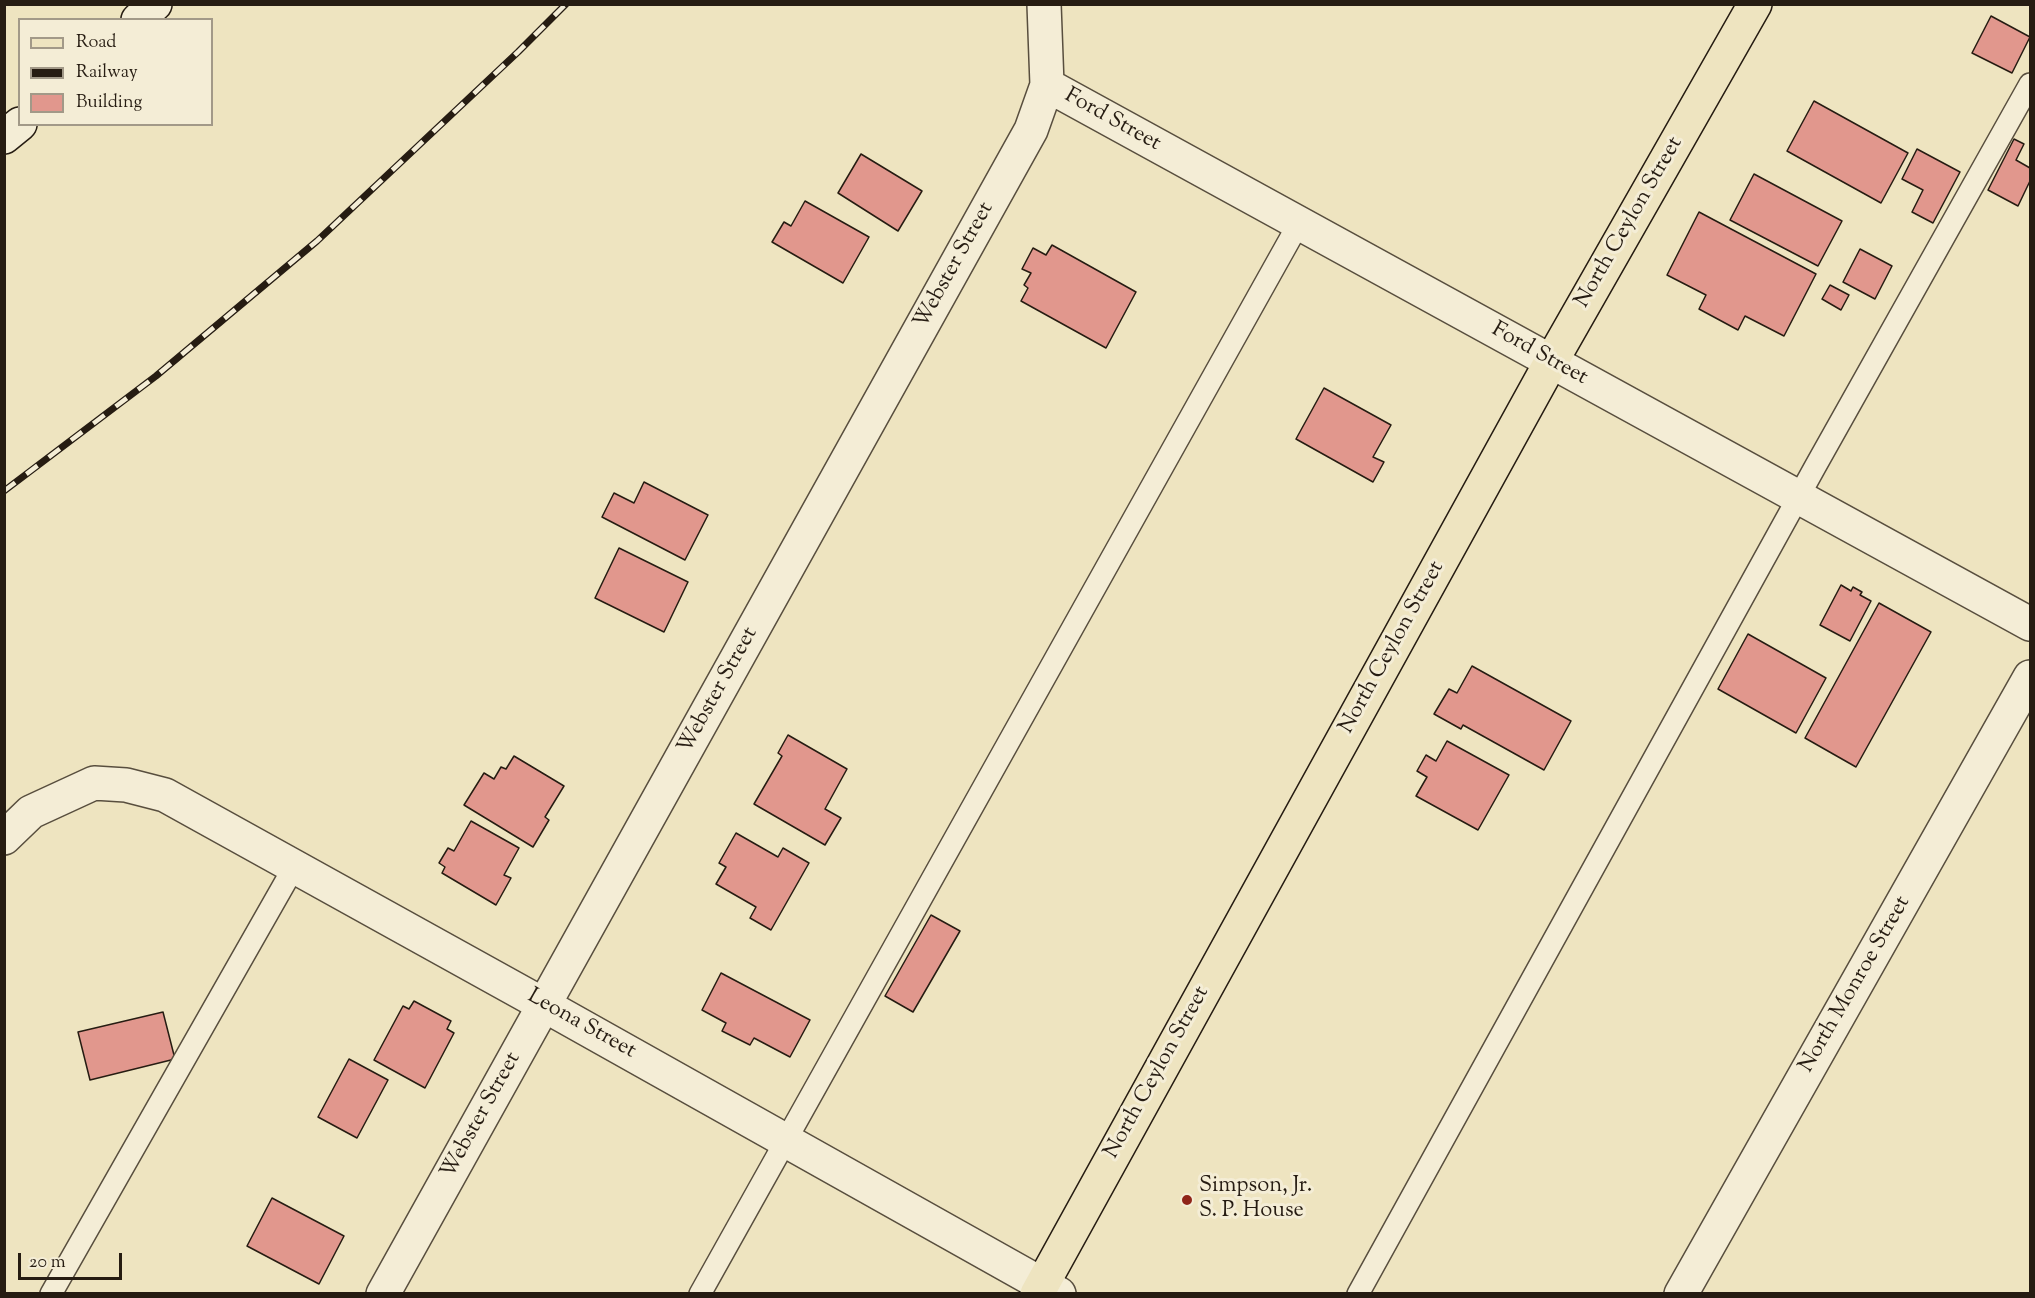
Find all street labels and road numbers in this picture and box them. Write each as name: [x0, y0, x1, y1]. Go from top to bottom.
street label: Ford Street: [1059, 84, 1165, 158]
street label: North Ceylon Street: [1570, 133, 1690, 313]
street label: Webster Street: [909, 198, 1001, 334]
street label: Ford Street: [1486, 318, 1592, 392]
street label: North Ceylon Street: [1335, 557, 1451, 739]
street label: Webster Street: [673, 623, 765, 759]
street label: North Monroe Street: [1795, 892, 1917, 1078]
street label: North Ceylon Street: [1100, 982, 1216, 1164]
street label: Leona Street: [522, 984, 640, 1066]
street label: Webster Street: [436, 1048, 528, 1184]

